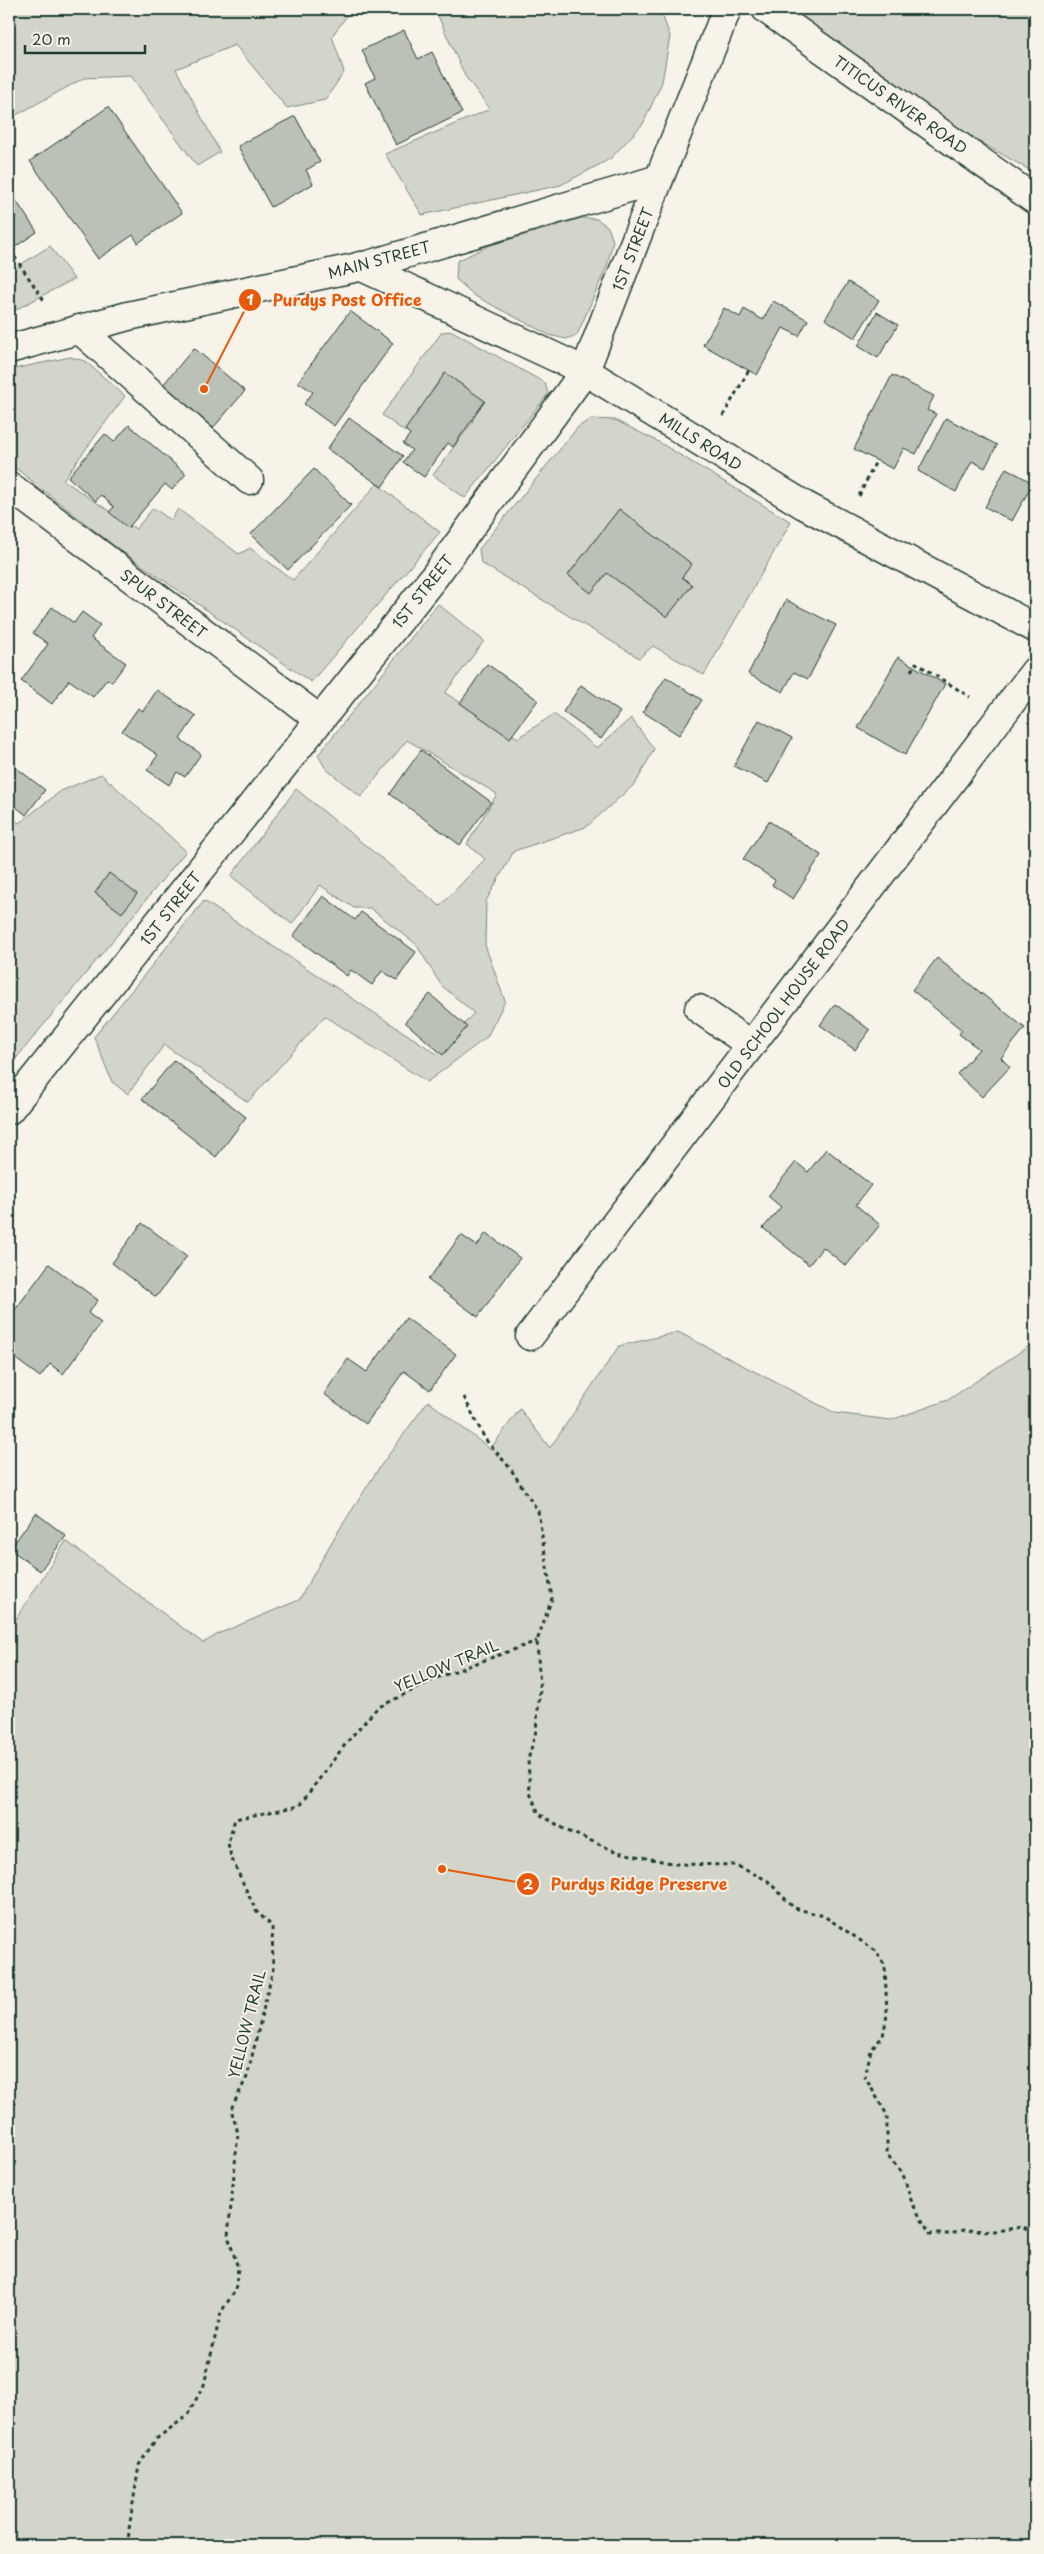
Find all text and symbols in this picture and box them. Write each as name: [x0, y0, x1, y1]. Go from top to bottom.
scale bar: [25, 22, 145, 54]
text: 20 m: [32, 27, 71, 50]
street label: TITICUS RIVER ROAD: [829, 49, 973, 159]
street label: 1ST STREET: [606, 203, 659, 294]
street label: MAIN STREET: [325, 234, 434, 284]
callout: Purdys Post Office: [237, 285, 431, 316]
text: 1: [246, 287, 254, 310]
text: Purdys Post Office: [272, 287, 422, 311]
street label: MILLS ROAD: [655, 406, 747, 476]
street label: 1ST STREET: [386, 549, 459, 633]
street label: SPUR STREET: [116, 563, 213, 644]
street label: 1ST STREET: [134, 866, 207, 950]
street label: OLD SCHOOL HOUSE ROAD: [711, 913, 855, 1093]
street label: YELLOW TRAIL: [390, 1633, 502, 1697]
callout: Purdys Ridge Preserve: [516, 1869, 738, 1900]
text: Purdys Ridge Preserve: [551, 1871, 728, 1895]
text: 2: [523, 1872, 534, 1895]
street label: YELLOW TRAIL: [221, 1967, 271, 2081]

